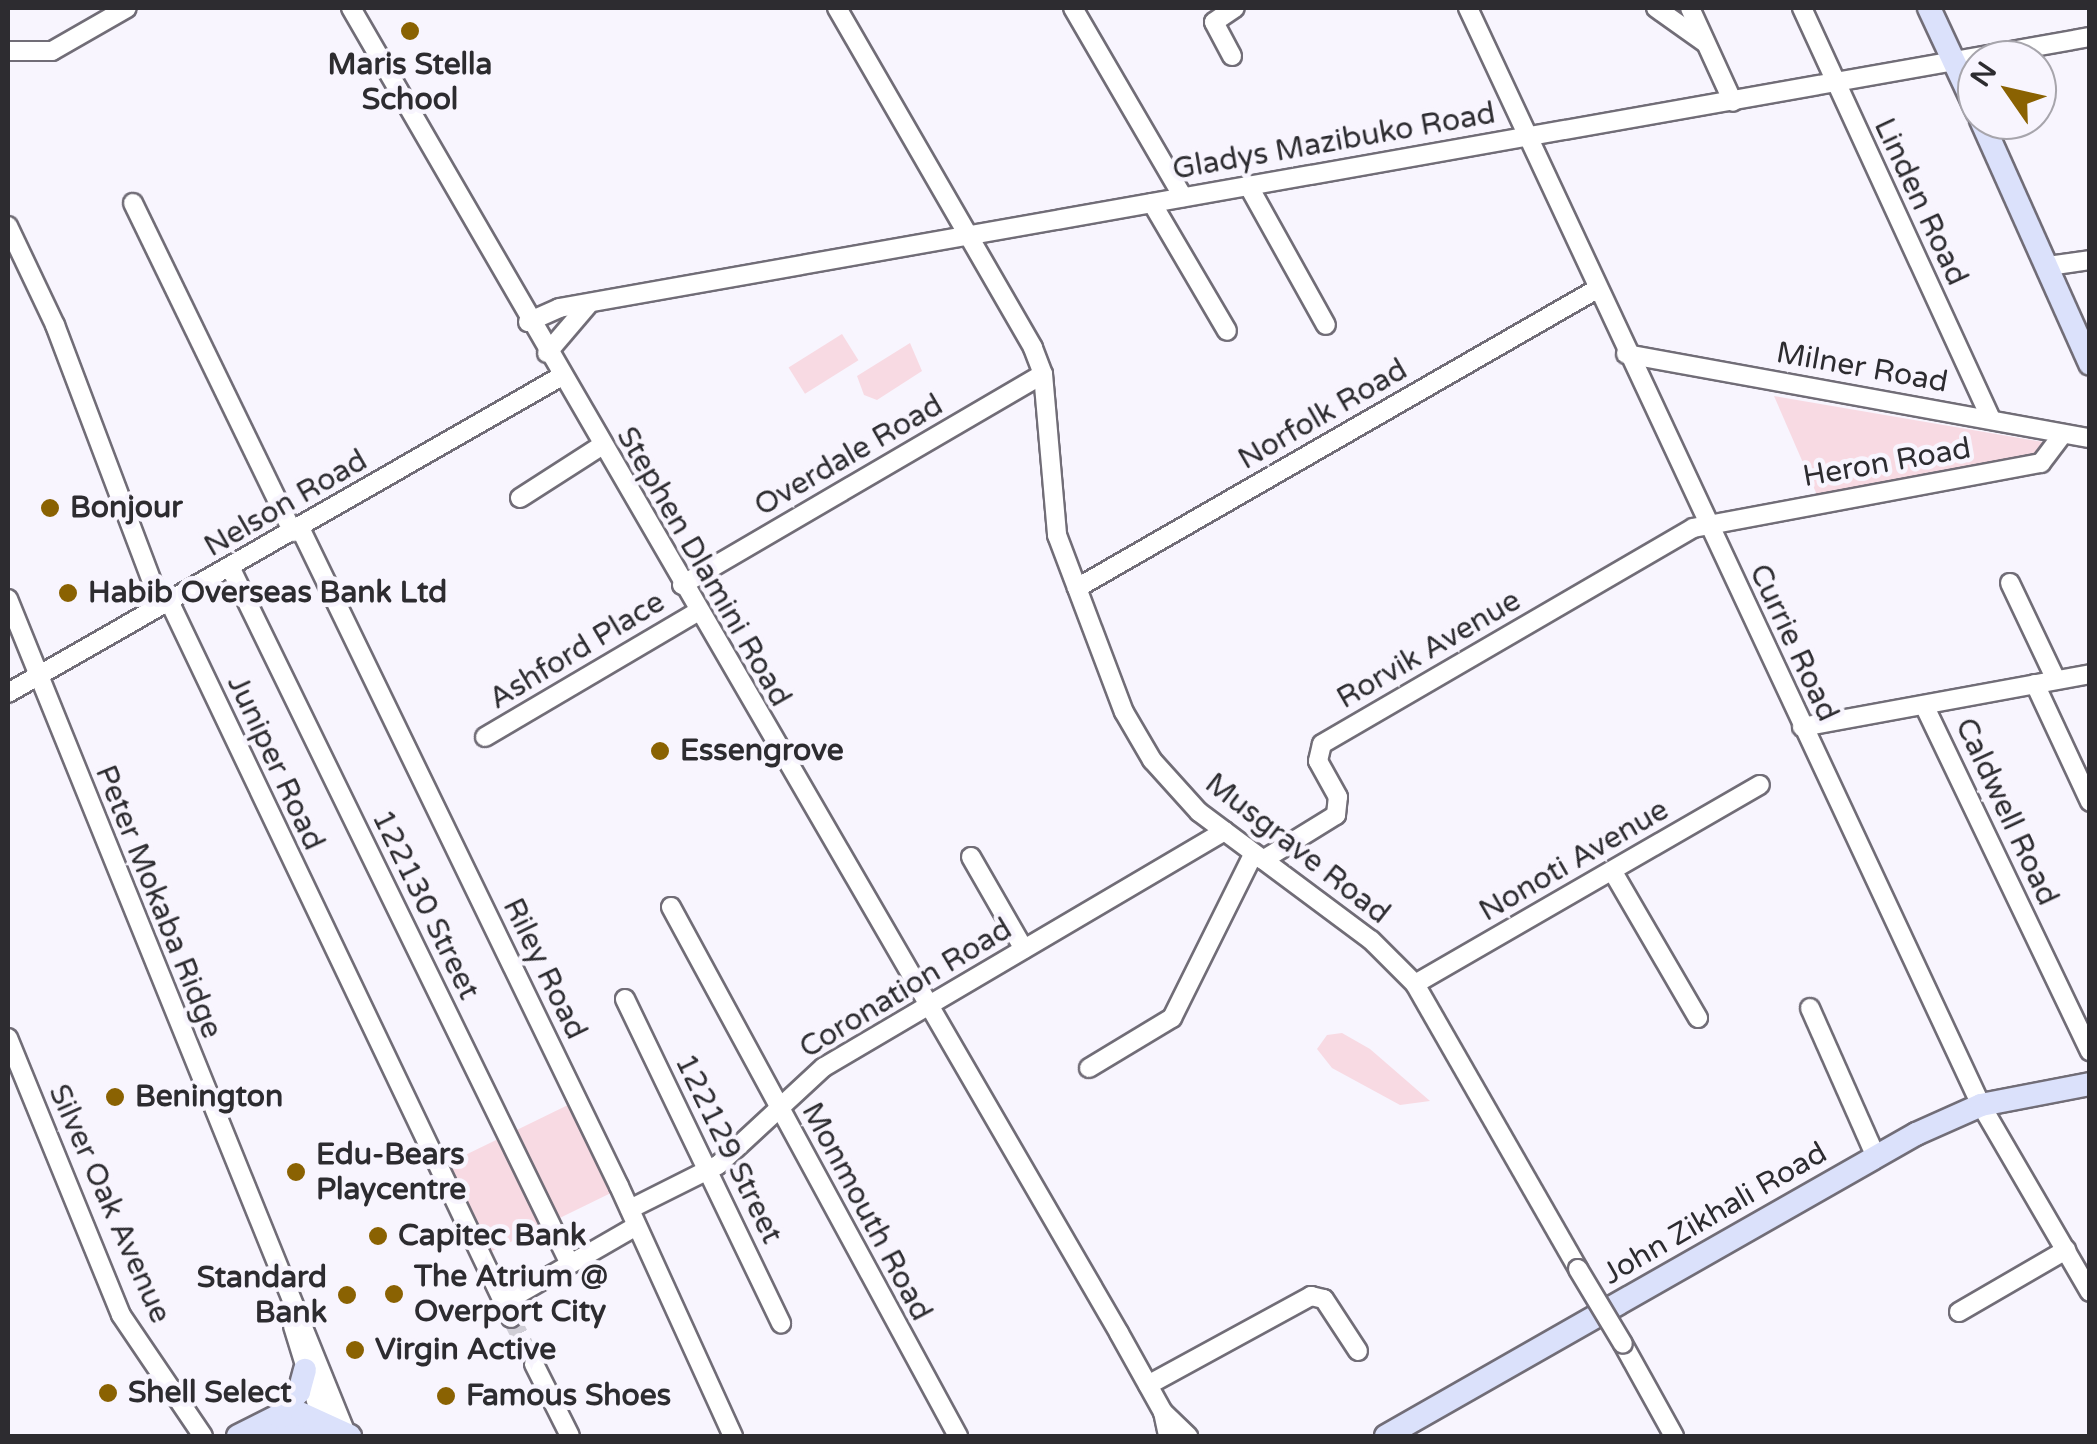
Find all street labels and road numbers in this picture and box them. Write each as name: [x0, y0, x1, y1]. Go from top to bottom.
street label: Gladys Mazibuko Road: [1170, 96, 1498, 188]
street label: Linden Road: [1866, 113, 1974, 291]
street label: Milner Road: [1773, 335, 1951, 401]
street label: Norfolk Road: [1232, 352, 1414, 478]
street label: Overdale Road: [748, 388, 950, 524]
street label: Stephen Dlamini Road: [608, 421, 798, 713]
street label: Heron Road: [1800, 431, 1974, 495]
street label: Nelson Road: [198, 443, 374, 565]
street label: Currie Road: [1741, 559, 1845, 727]
street label: Rorvik Avenue: [1331, 583, 1527, 717]
street label: Ashford Place: [483, 584, 671, 718]
street label: Juniper Road: [219, 670, 331, 856]
street label: Caldwell Road: [1947, 713, 2065, 911]
street label: Peter Mokaba Ridge: [87, 760, 229, 1044]
street label: Musgrave Road: [1198, 766, 1396, 932]
street label: Nonoti Avenue: [1473, 792, 1675, 930]
street label: 122130 Street: [364, 804, 486, 1006]
street label: Riley Road: [494, 893, 594, 1045]
street label: Coronation Road: [793, 911, 1019, 1067]
street label: 122129 Street: [667, 1048, 789, 1250]
street label: Silver Oak Avenue: [40, 1079, 178, 1329]
street label: Monmouth Road: [793, 1097, 939, 1327]
street label: John Zikhali Road: [1597, 1135, 1833, 1293]

